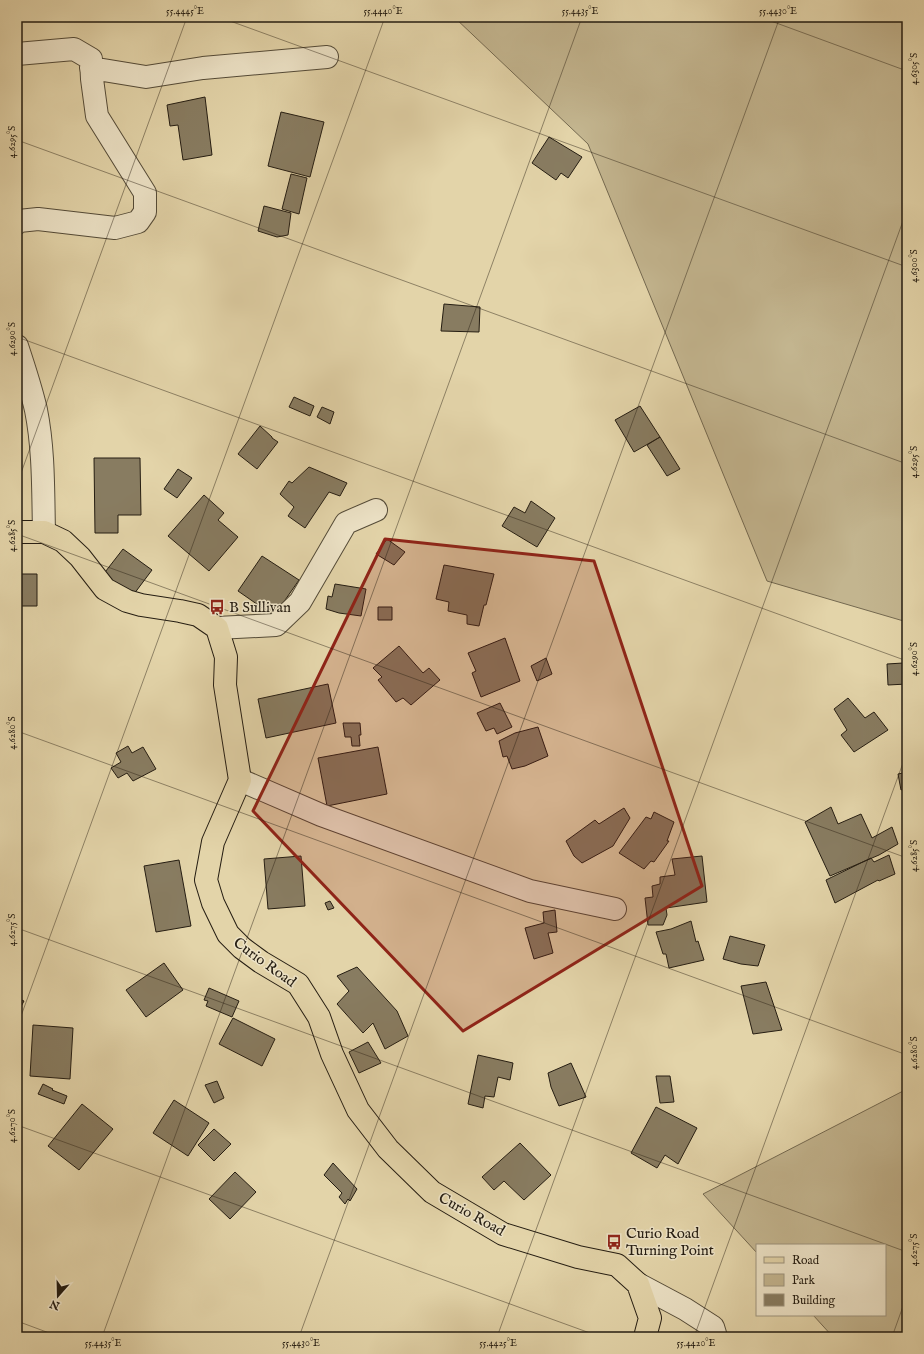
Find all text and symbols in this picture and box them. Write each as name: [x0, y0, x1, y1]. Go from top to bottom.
text: 55.4445°E: [166, 5, 204, 18]
text: 55.4440°E: [363, 5, 403, 18]
text: 55.4435°E: [562, 5, 598, 18]
text: 55.4430°E: [759, 5, 797, 18]
text: 4.6305°S: [908, 53, 921, 85]
text: 4.6295°S: [6, 126, 19, 158]
text: 4.6300°S: [908, 249, 921, 283]
text: 4.6290°S: [6, 322, 19, 356]
text: 4.6295°S: [908, 446, 921, 478]
text: 4.6285°S: [6, 520, 19, 552]
bus stop icon: B Sullivan: [208, 598, 226, 616]
place label: B Sullivan: [229, 598, 291, 617]
text: 4.6290°S: [908, 642, 921, 676]
text: 4.6280°S: [6, 716, 19, 750]
text: 4.6285°S: [908, 840, 921, 872]
text: 4.6275°S: [6, 914, 19, 946]
street label: Curio Road: [230, 933, 301, 992]
text: 4.6280°S: [908, 1036, 921, 1070]
text: 4.6270°S: [6, 1109, 19, 1143]
street label: Curio Road: [435, 1188, 509, 1241]
place label: Curio Road Turning Point: [626, 1224, 714, 1260]
bus stop icon: Curio Road Turning Point: [605, 1233, 623, 1251]
text: 4.6275°S: [908, 1234, 921, 1266]
legend: [756, 1244, 886, 1316]
text: Road: [792, 1253, 820, 1268]
text: Park: [792, 1273, 815, 1288]
north arrow: [38, 1276, 78, 1316]
text: Building: [792, 1293, 836, 1308]
text: N: [48, 1296, 63, 1313]
text: 55.4435°E: [85, 1337, 121, 1350]
text: 55.4430°E: [282, 1337, 320, 1350]
text: 55.4425°E: [479, 1337, 517, 1350]
text: 55.4420°E: [677, 1337, 716, 1350]

